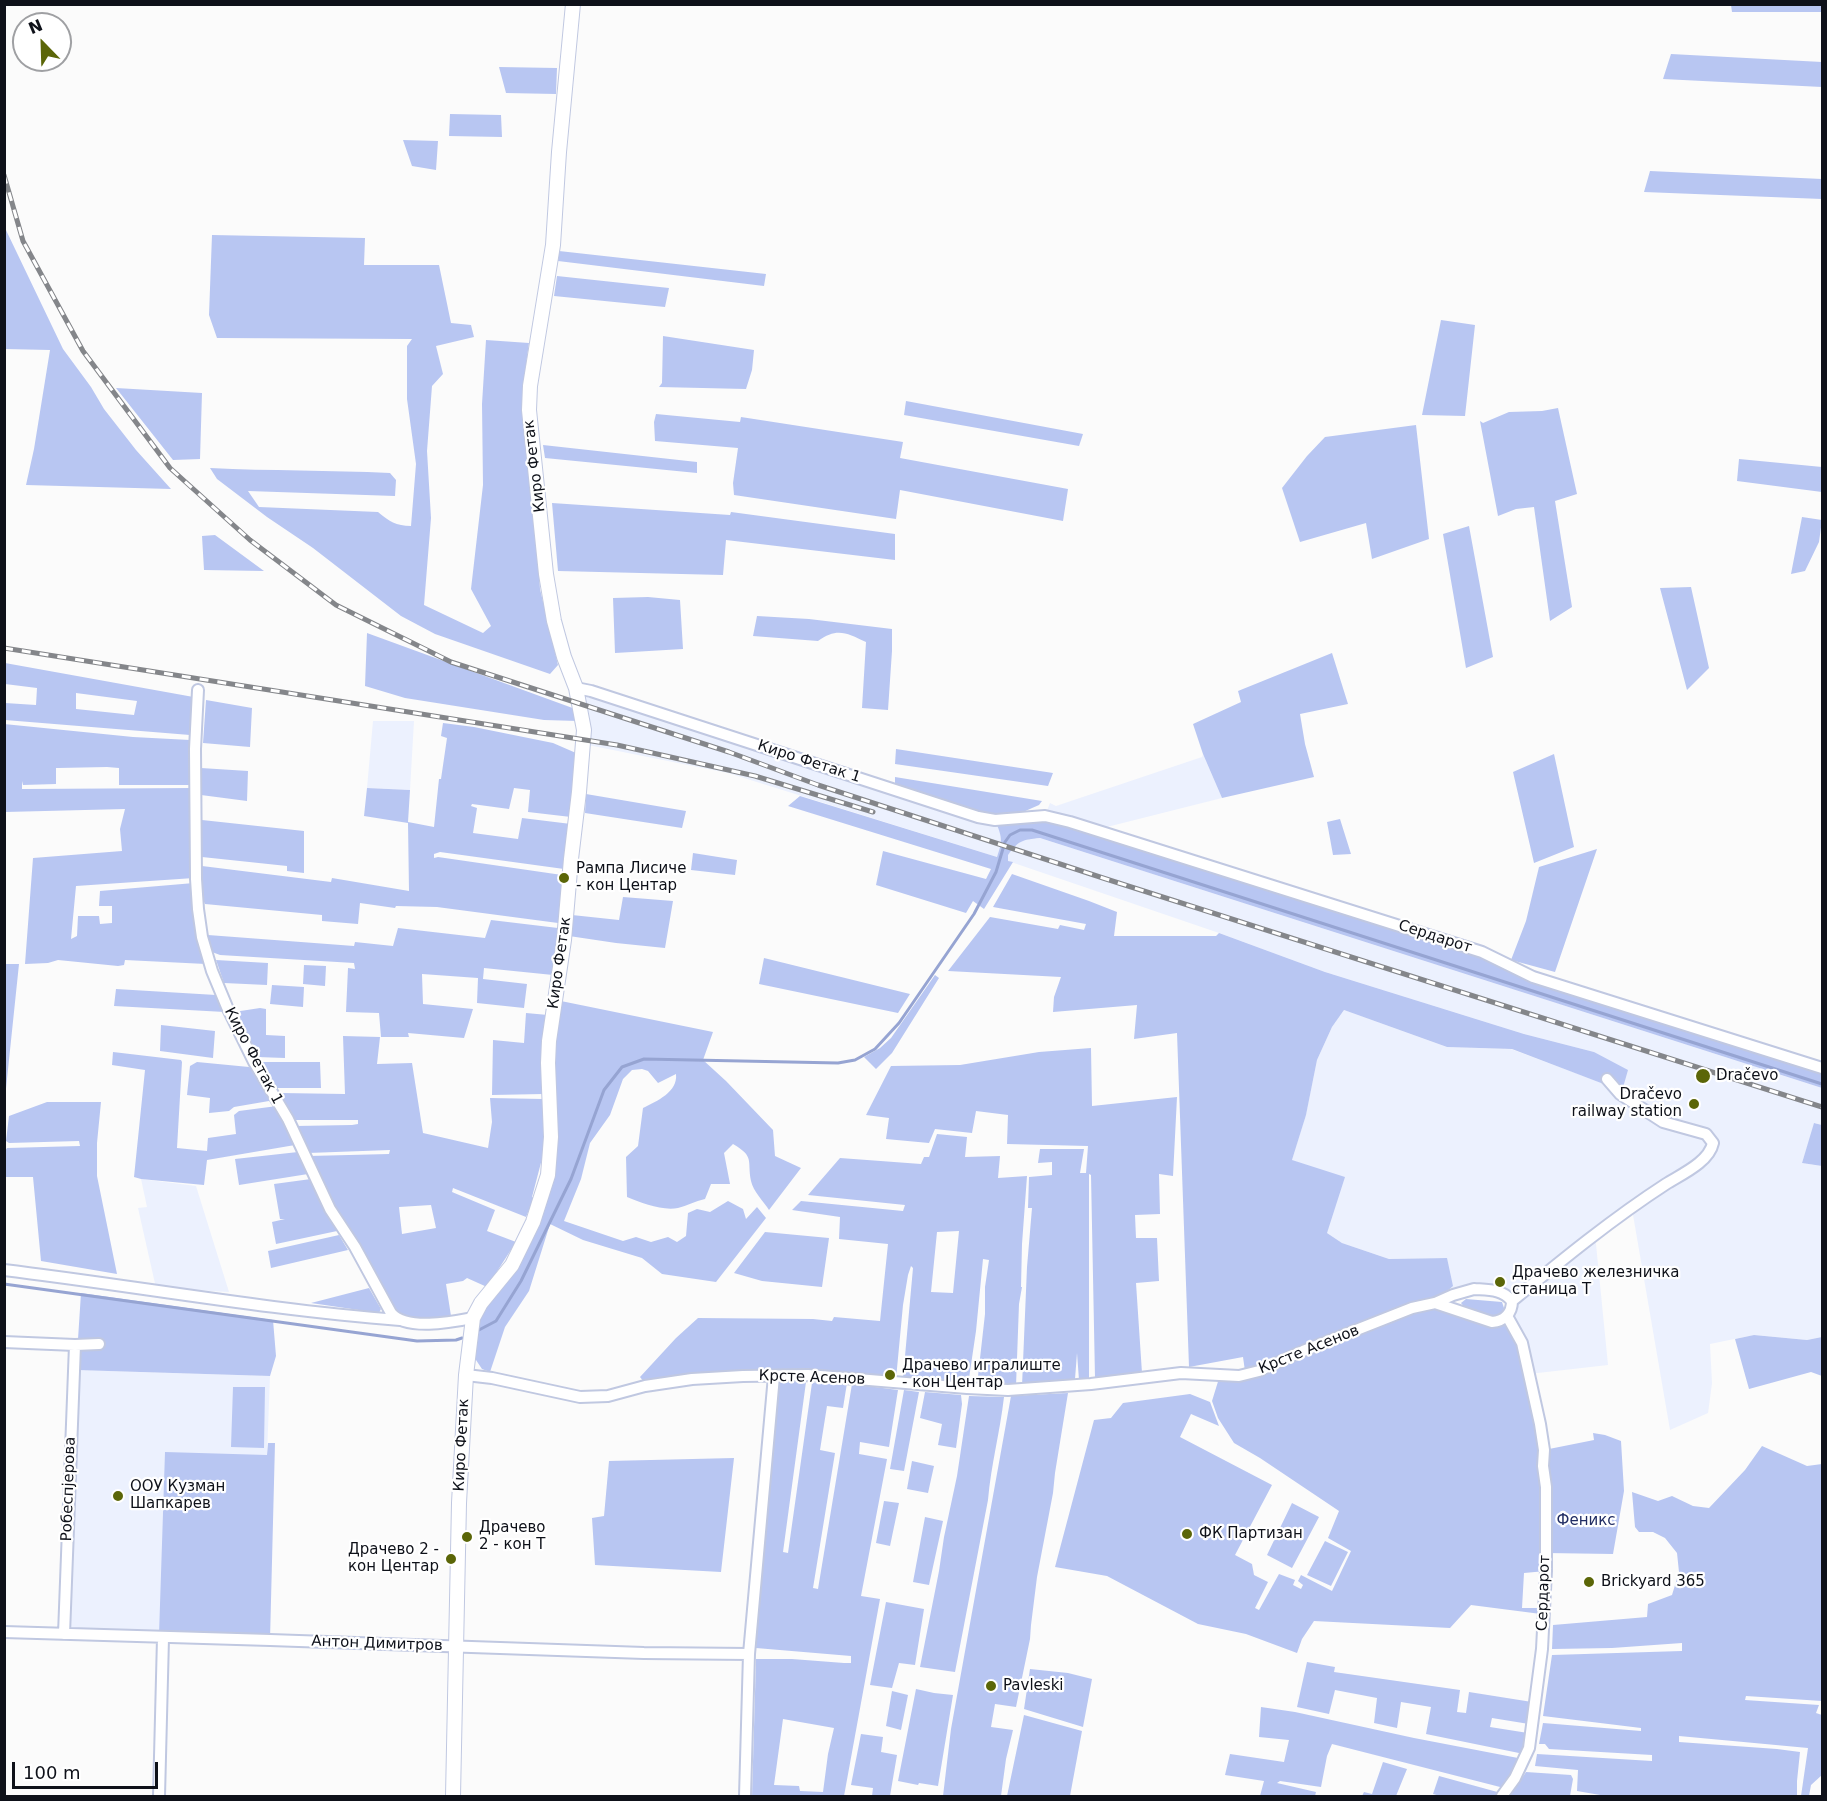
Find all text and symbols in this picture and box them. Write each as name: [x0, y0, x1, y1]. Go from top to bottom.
north arrow: [12, 12, 72, 72]
text: N: [26, 15, 45, 38]
street label: Киро Фетак: [520, 419, 550, 513]
street label: Киро Фетак 1: [755, 737, 863, 787]
place label: Рампа Лисиче - кон Центар: [576, 860, 686, 895]
marker: Рампа Лисиче - кон Центар: [557, 871, 571, 885]
street label: Киро Фетак: [545, 916, 575, 1010]
street label: Сердарот: [1396, 917, 1474, 957]
street label: Киро Фетак 1: [220, 1004, 286, 1108]
marker: Dračevo: [1694, 1067, 1712, 1085]
place label: Dračevo: [1716, 1067, 1778, 1085]
place label: Dračevo railway station: [1572, 1086, 1682, 1121]
marker: Dračevo railway station: [1687, 1097, 1701, 1111]
place label: Драчево железничка станица Т: [1512, 1264, 1680, 1299]
marker: Драчево железничка станица Т: [1493, 1275, 1507, 1289]
street label: Крсте Асенов: [1256, 1322, 1362, 1378]
place label: Драчево игралиште - кон Центар: [902, 1357, 1061, 1392]
street label: Крсте Асенов: [758, 1367, 866, 1389]
marker: Драчево игралиште - кон Центар: [883, 1368, 897, 1382]
street label: Киро Фетак: [451, 1398, 473, 1492]
street label: Робеспјерова: [58, 1436, 80, 1542]
place label: ООУ Кузман Шапкарев: [130, 1478, 225, 1513]
marker: ООУ Кузман Шапкарев: [111, 1489, 125, 1503]
park label: Феникс: [1556, 1512, 1616, 1530]
place label: Драчево 2 - кон T: [479, 1519, 546, 1554]
place label: ФК Партизан: [1199, 1525, 1303, 1543]
marker: ФК Партизан: [1180, 1527, 1194, 1541]
marker: Драчево 2 - кон T: [460, 1530, 474, 1544]
place label: Драчево 2 - кон Центар: [348, 1541, 439, 1576]
marker: Драчево 2 - кон Центар: [444, 1552, 458, 1566]
street label: Сердарот: [1534, 1555, 1554, 1631]
place label: Brickyard 365: [1601, 1573, 1705, 1591]
marker: Brickyard 365: [1582, 1575, 1596, 1589]
street label: Антон Димитров: [311, 1633, 443, 1655]
place label: Pavleski: [1003, 1677, 1064, 1695]
marker: Pavleski: [984, 1679, 998, 1693]
scale bar: [15, 1750, 160, 1788]
text: 100 m: [23, 1762, 81, 1783]

